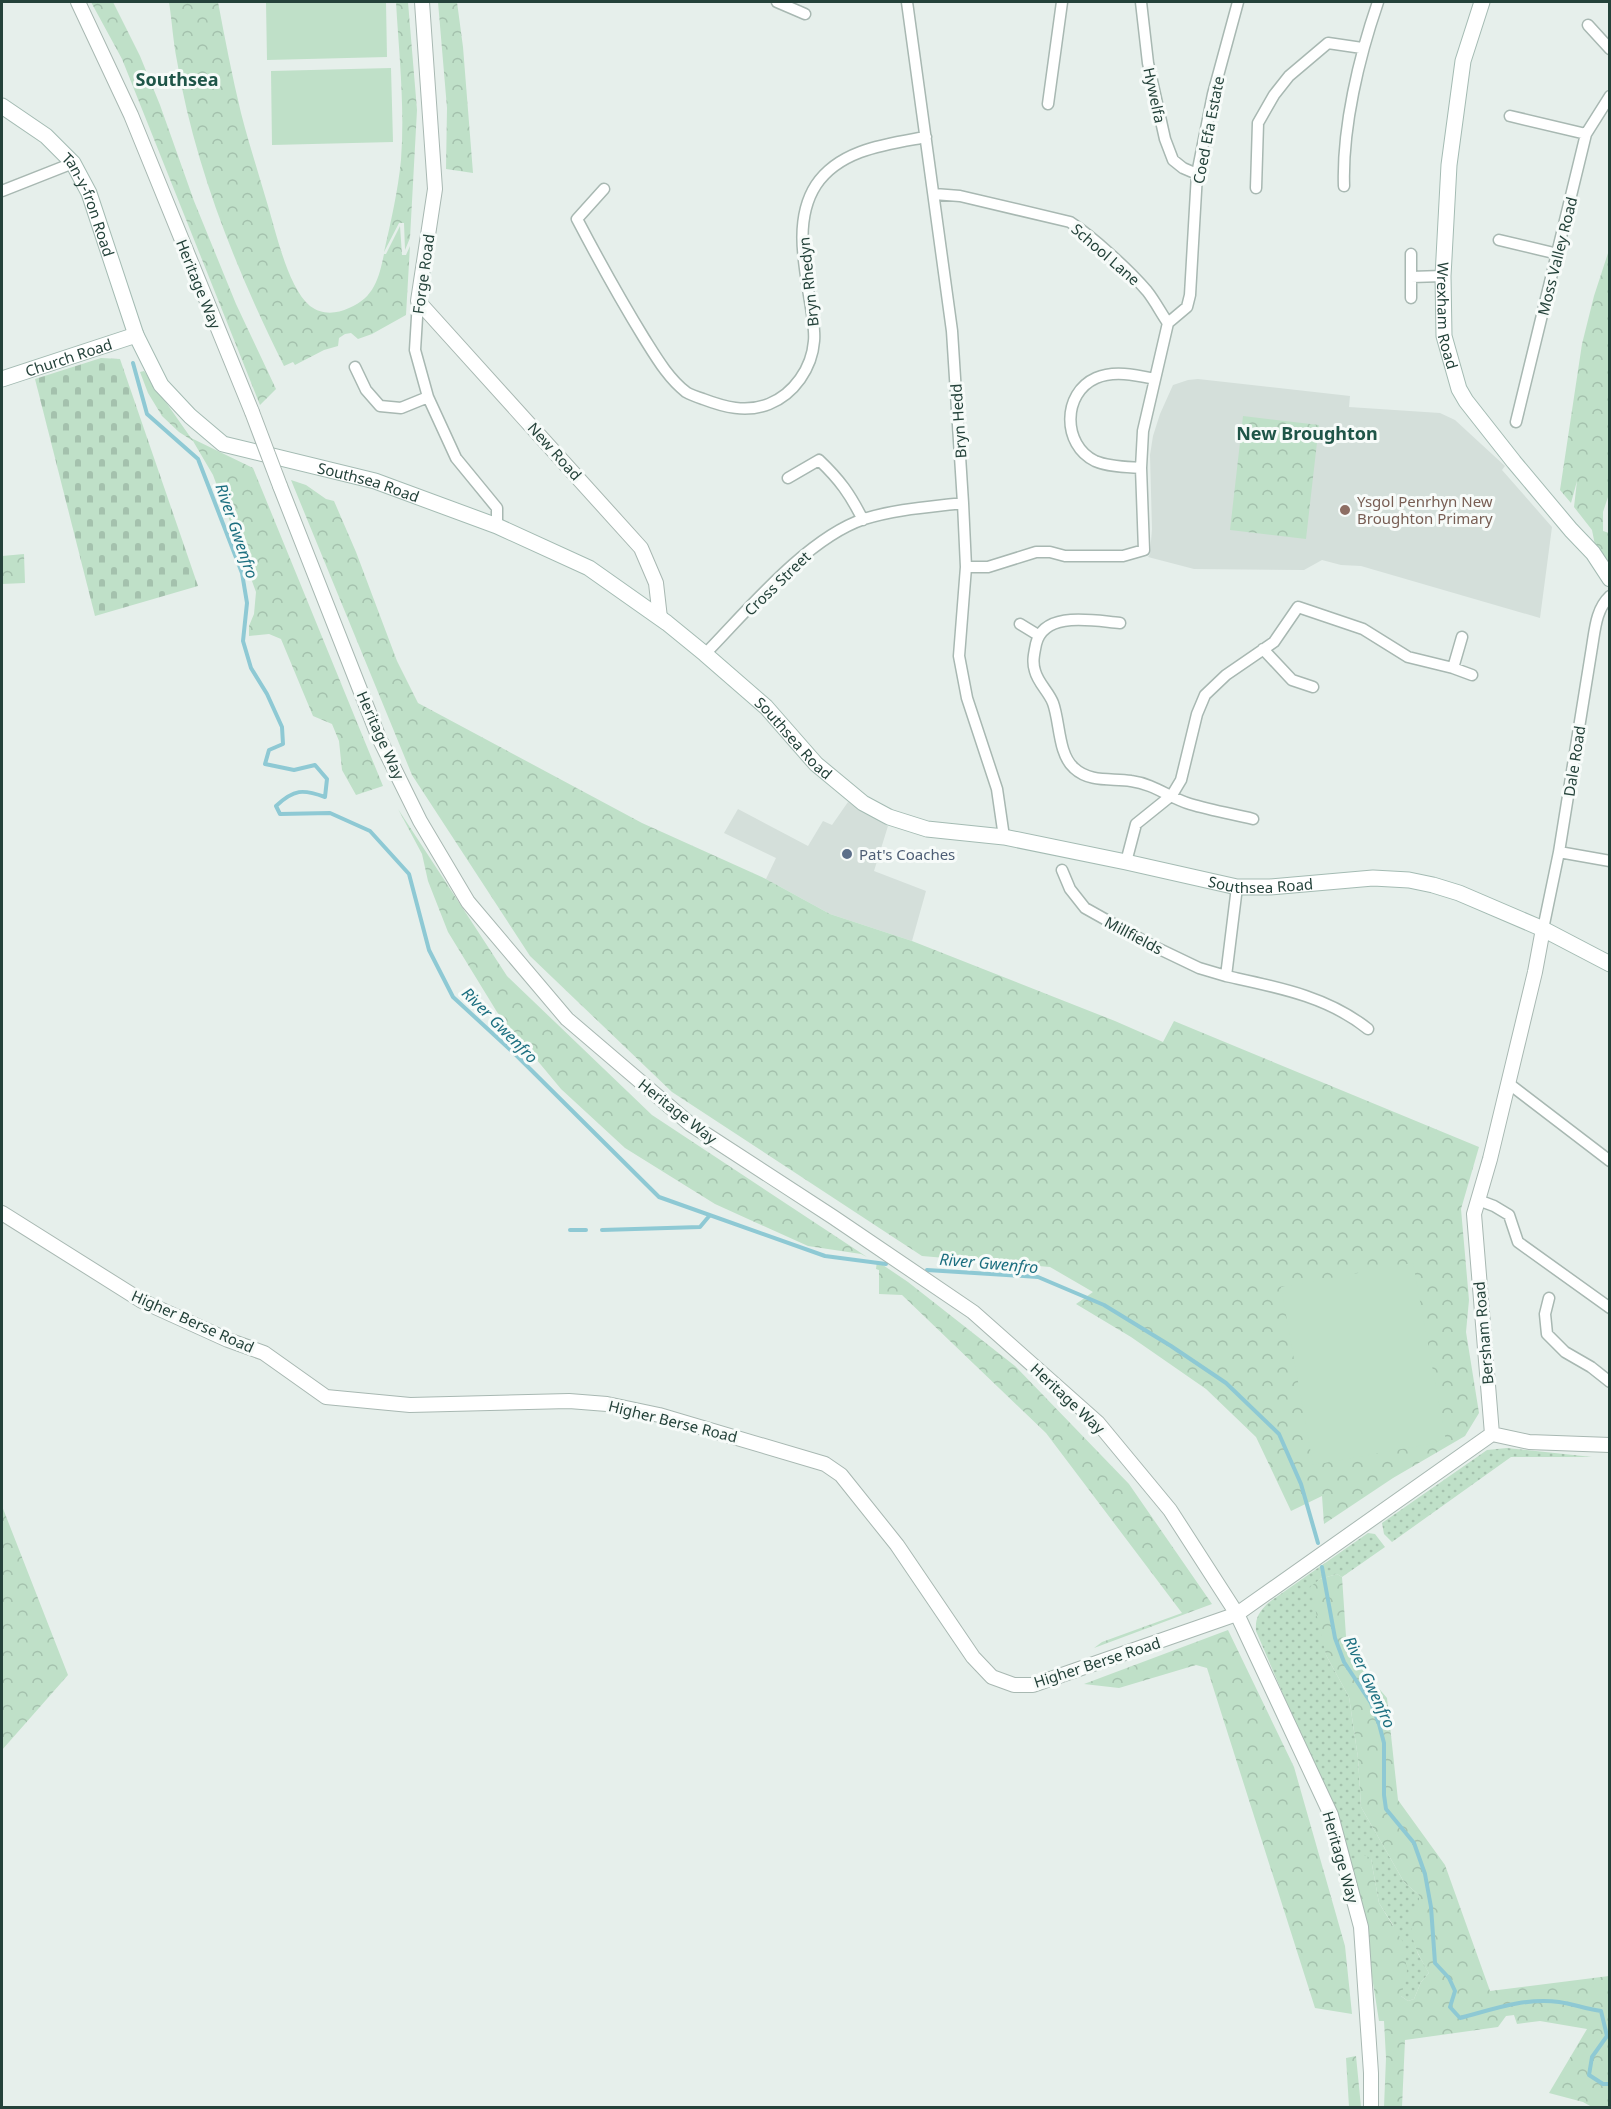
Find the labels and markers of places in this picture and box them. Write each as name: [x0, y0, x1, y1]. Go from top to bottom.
place label: Ysgol Penrhyn New Broughton Primary: [1357, 491, 1493, 528]
marker: Ysgol Penrhyn New Broughton Primary: [1338, 503, 1352, 517]
place label: Pat's Coaches: [859, 844, 955, 864]
marker: Pat's Coaches: [840, 847, 854, 861]

